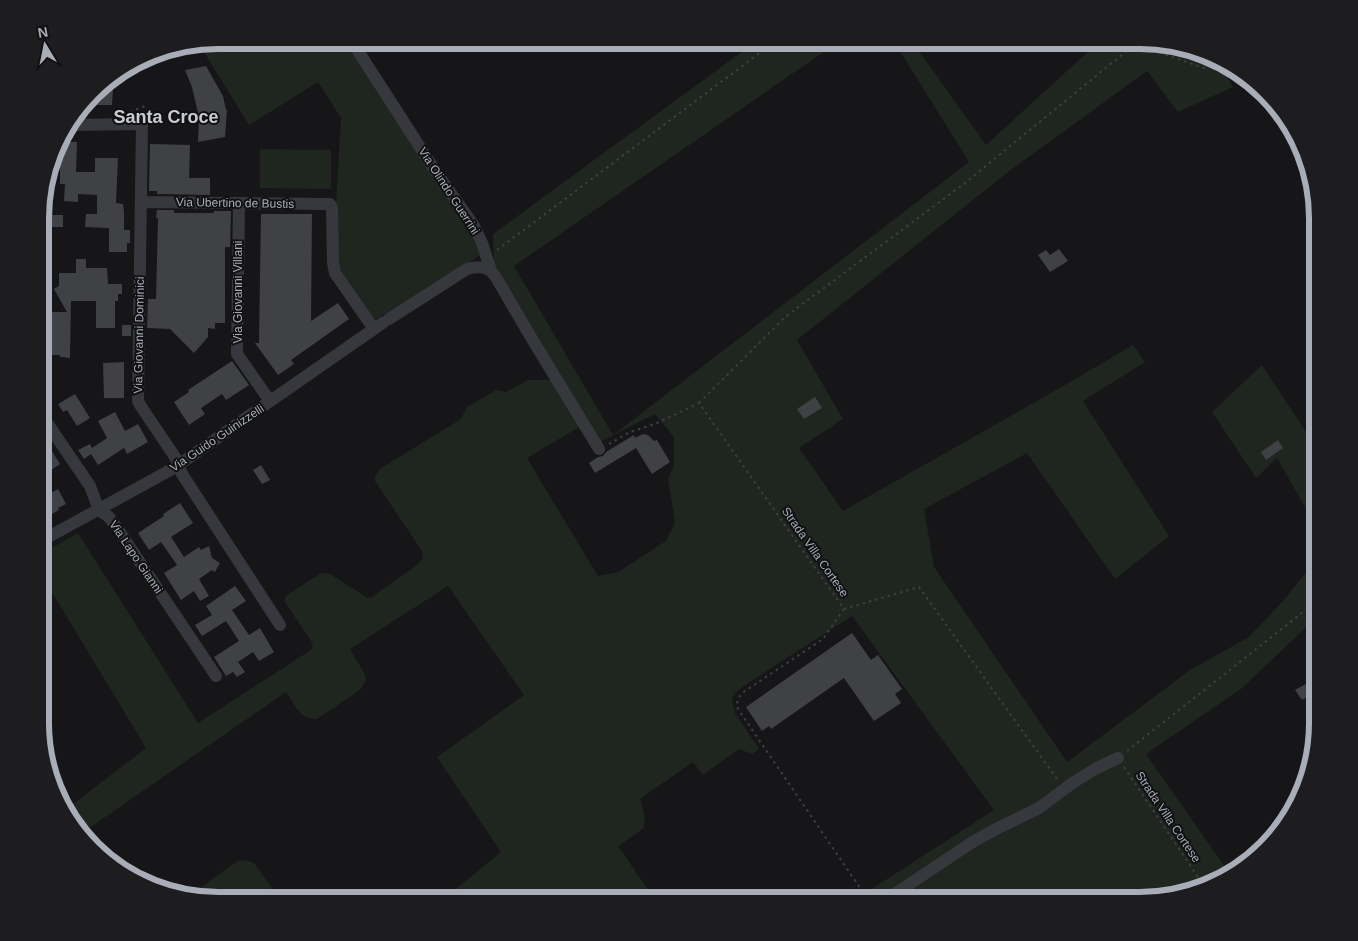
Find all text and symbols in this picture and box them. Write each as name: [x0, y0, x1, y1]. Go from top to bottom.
north arrow: [20, 20, 70, 70]
text: N: [36, 23, 49, 41]
district label: Santa Croce: [113, 107, 219, 127]
street label: Via Olindo Guerrini: [416, 145, 482, 237]
street label: Via Ubertino de Bustis: [176, 195, 294, 211]
street label: Via Giovanni Villani: [231, 241, 245, 343]
street label: Via Giovanni Dominici: [131, 276, 147, 394]
street label: Via Guido Guinizzelli: [167, 401, 267, 475]
street label: Strada Villa Cortese: [779, 504, 851, 600]
street label: Via Lapo Gianni: [106, 518, 166, 596]
street label: Strada Villa Cortese: [1132, 769, 1204, 865]

